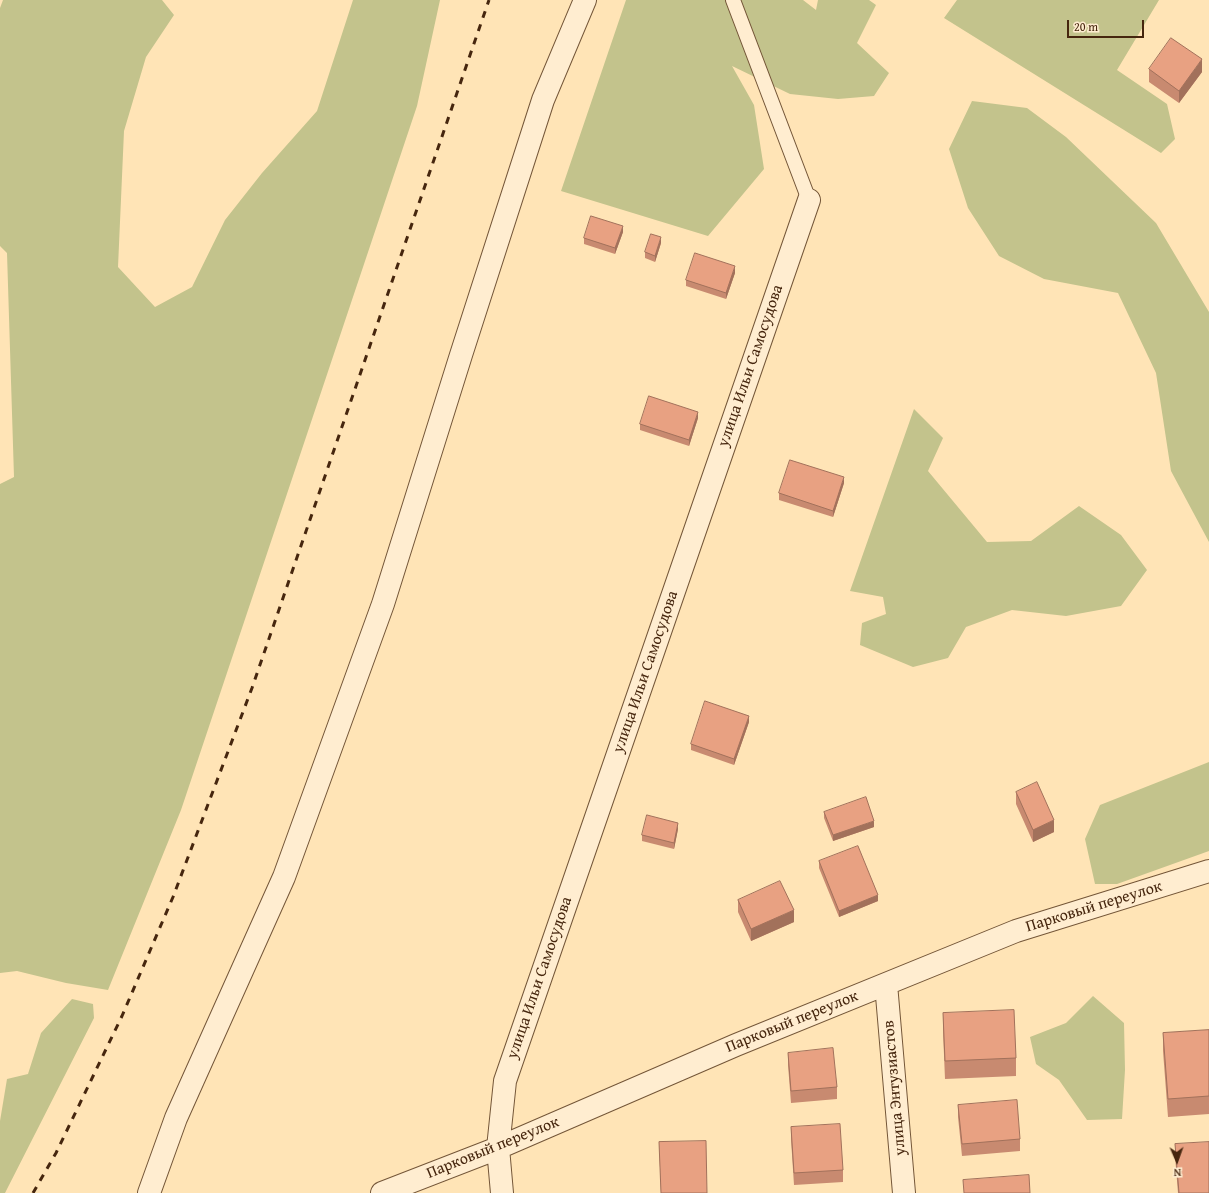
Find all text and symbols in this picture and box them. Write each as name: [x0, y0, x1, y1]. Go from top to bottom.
scale bar: [1069, 12, 1146, 38]
text: 20 m: [1074, 18, 1098, 35]
street label: улица Ильи Самосудова: [714, 282, 788, 450]
street label: улица Ильи Самосудова: [609, 588, 683, 756]
street label: Парковый переулок: [1024, 877, 1164, 937]
street label: улица Ильи Самосудова: [503, 894, 577, 1062]
street label: Парковый переулок: [723, 987, 861, 1057]
street label: улица Энтузиастов: [880, 1019, 910, 1157]
street label: Парковый переулок: [424, 1113, 562, 1183]
north arrow: [1157, 1141, 1197, 1181]
text: N: [1173, 1165, 1181, 1181]

